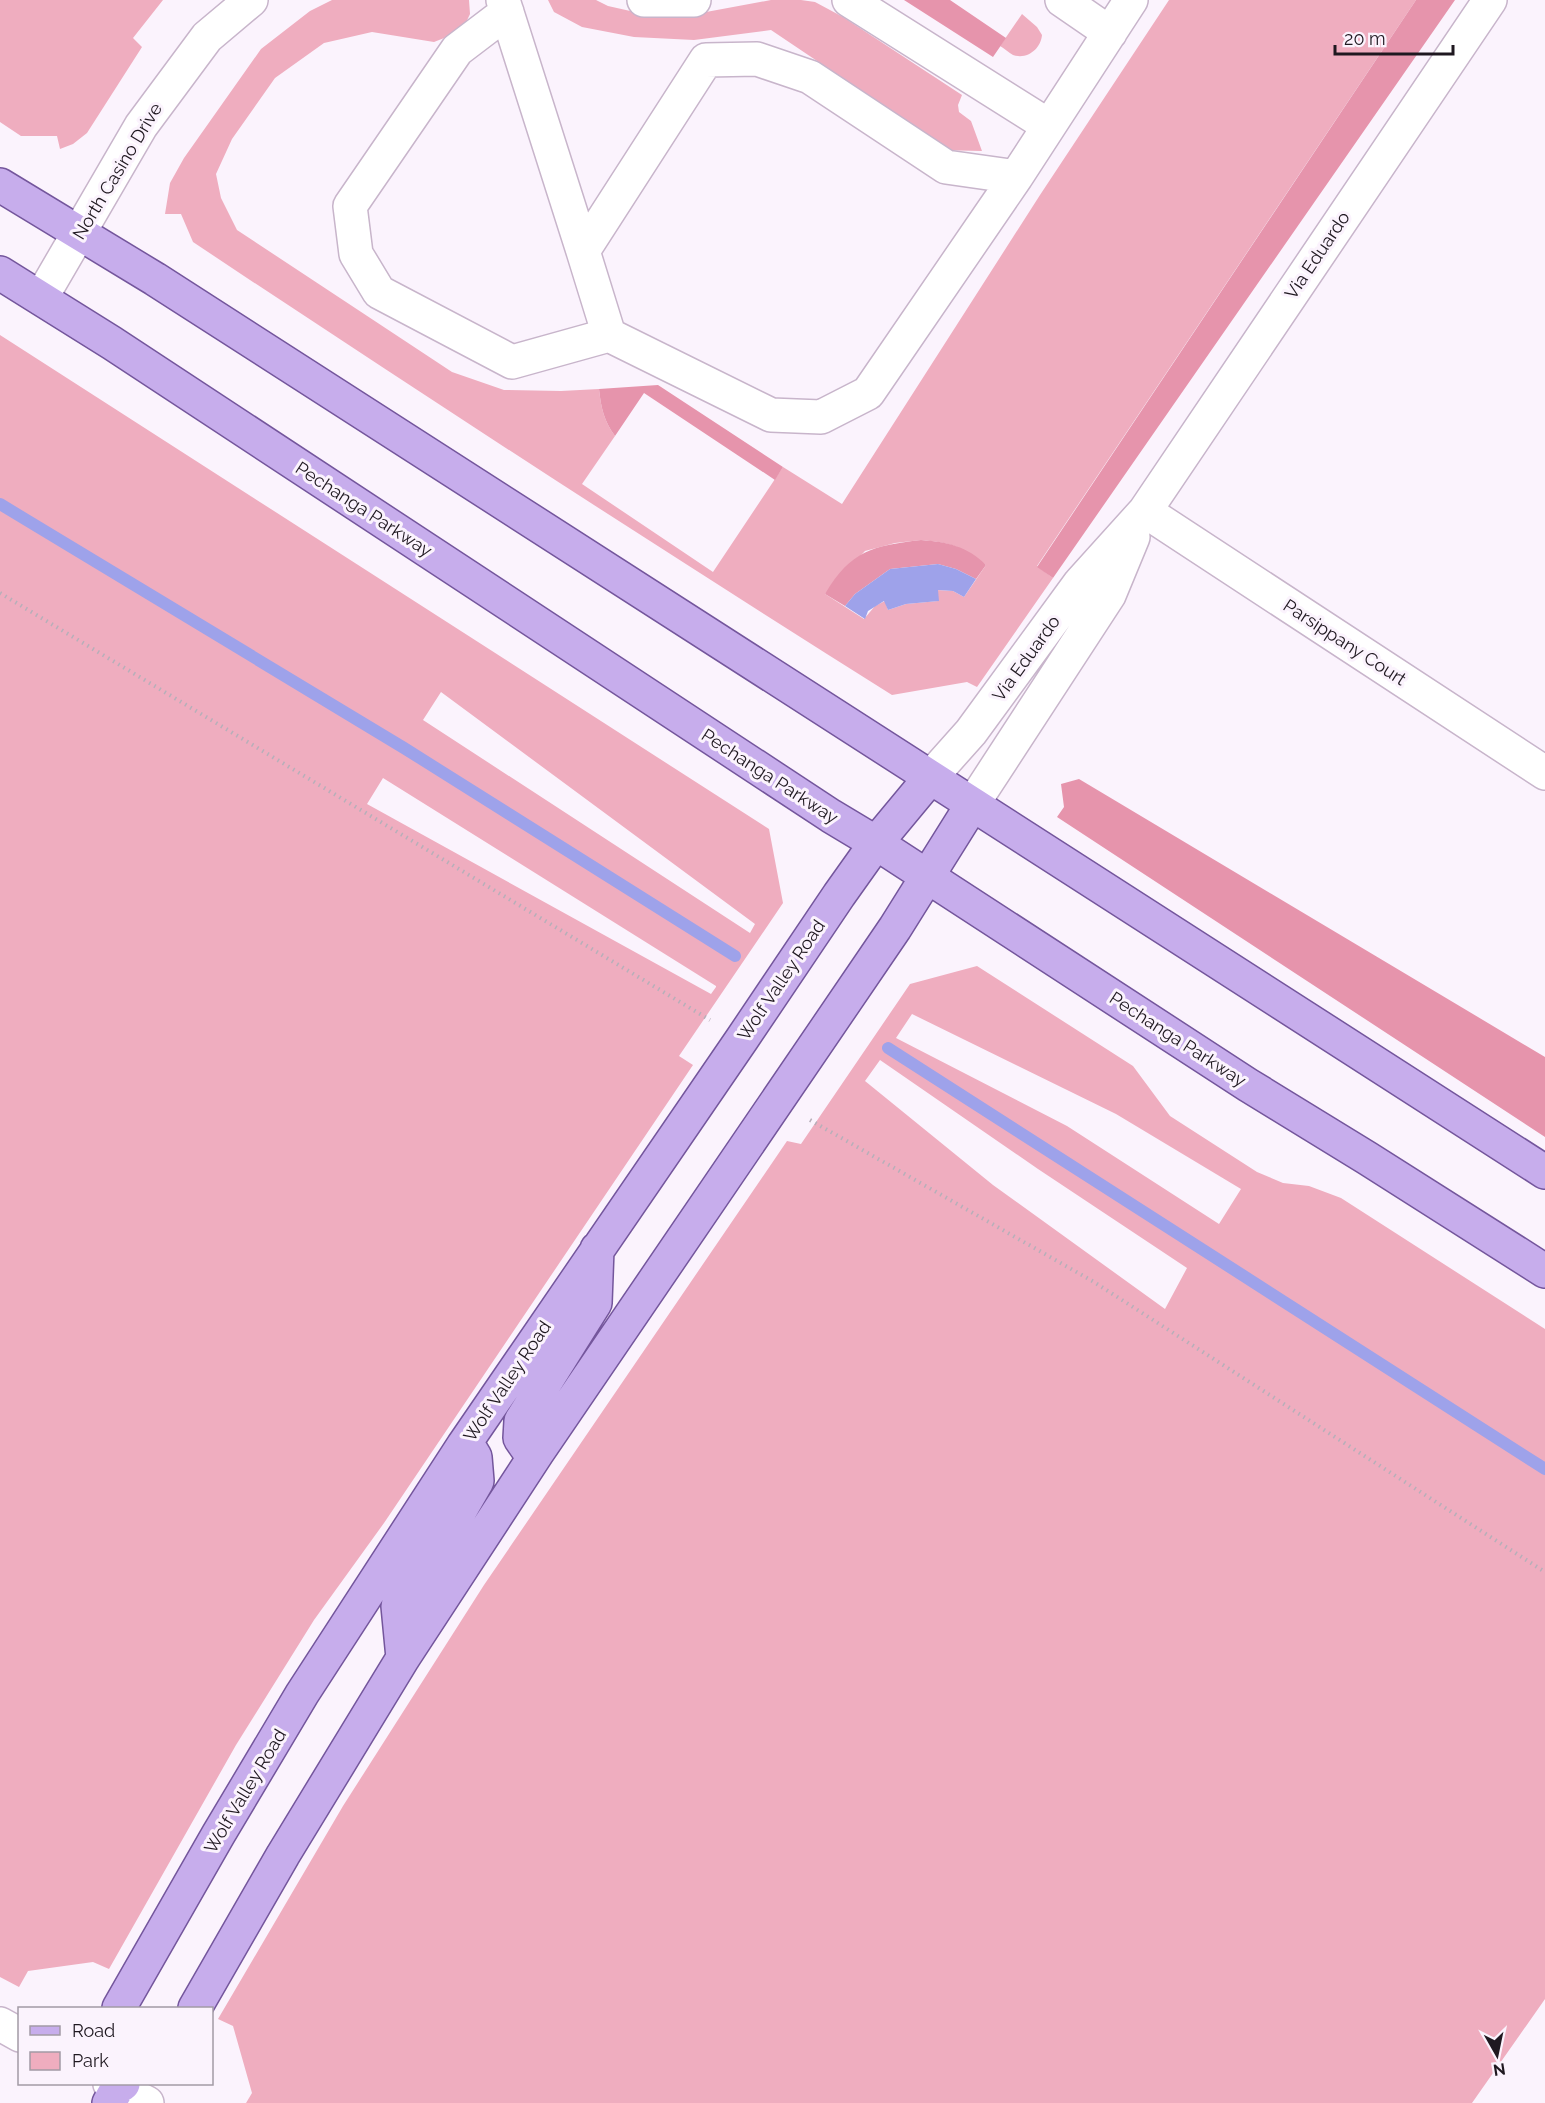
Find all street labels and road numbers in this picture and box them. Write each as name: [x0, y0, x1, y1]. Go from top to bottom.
street label: North Casino Drive: [68, 99, 166, 243]
street label: Via Eduardo: [1280, 207, 1354, 303]
street label: Pechanga Parkway: [292, 457, 436, 561]
street label: Parsippany Court: [1280, 594, 1410, 690]
street label: Via Eduardo: [988, 611, 1064, 705]
street label: Pechanga Parkway: [698, 724, 842, 828]
street label: Wolf Valley Road: [733, 916, 829, 1044]
street label: Pechanga Parkway: [1106, 987, 1250, 1091]
street label: Wolf Valley Road: [459, 1317, 555, 1445]
street label: Wolf Valley Road: [200, 1725, 290, 1857]

